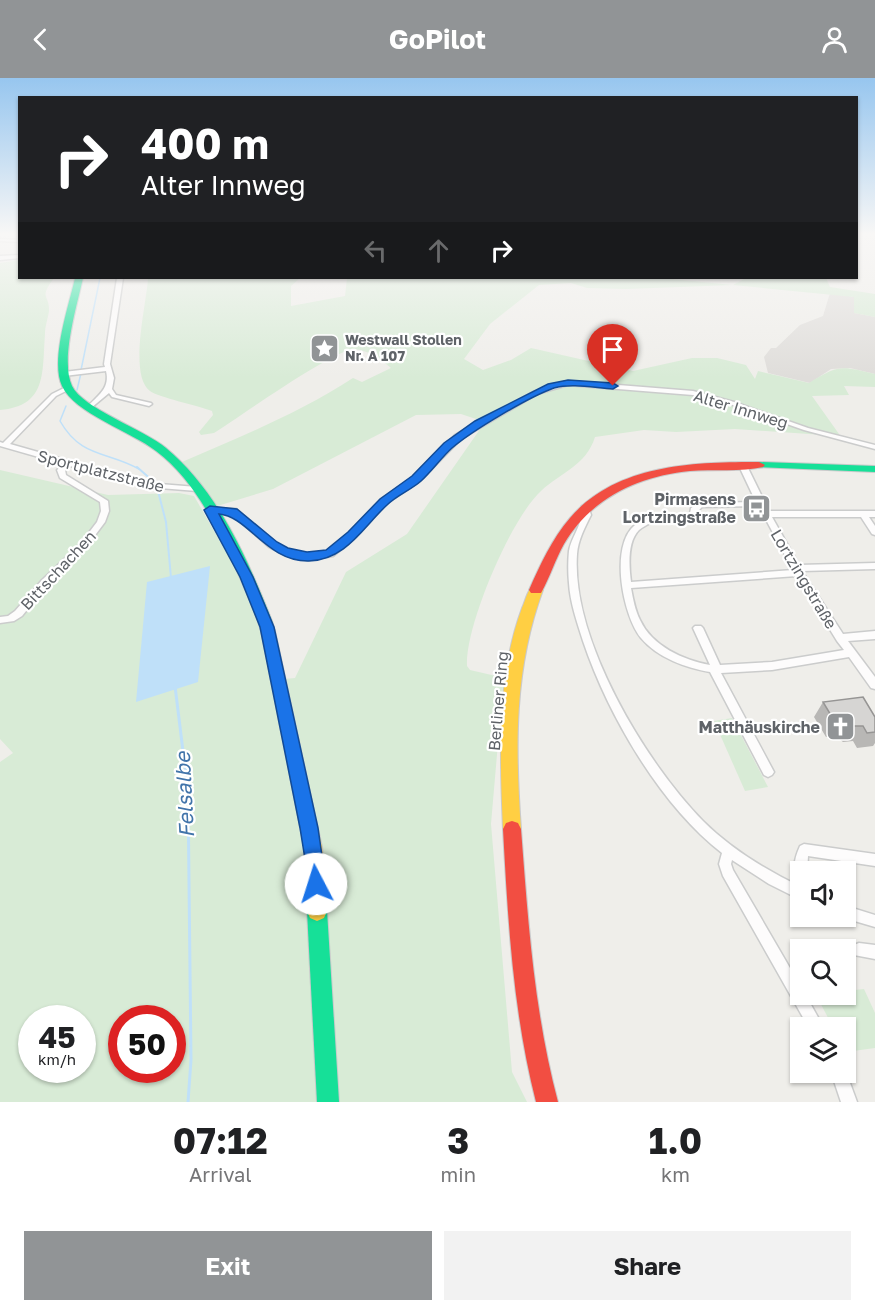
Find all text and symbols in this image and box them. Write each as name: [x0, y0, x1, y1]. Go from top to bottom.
icon: back: [24, 23, 57, 56]
text: GoPilot: [389, 23, 486, 55]
icon: person: [818, 23, 851, 56]
text: 400 m: [141, 118, 269, 168]
icon: right: [42, 120, 120, 198]
text: Alter Innweg: [141, 169, 306, 201]
icon: left: [359, 234, 392, 267]
icon: ahead: [422, 234, 455, 267]
icon: right: [485, 234, 518, 267]
pin: [587, 324, 638, 386]
place label: Westwall Stollen Nr. A 107: [345, 331, 462, 364]
place icon: Westwall Stollen Nr. A 107: [308, 332, 340, 364]
icon: arrive: [596, 333, 629, 366]
street label: Alter Innweg: [691, 385, 791, 433]
street label: Sportplatzstraße: [36, 446, 166, 496]
place label: Pirmasens Lortzingstraße: [622, 489, 736, 527]
bus stop icon: Pirmasens Lortzingstraße: [741, 492, 773, 524]
street label: Bittschachen: [16, 526, 100, 614]
street label: Lortzingstraße: [766, 526, 842, 632]
street label: Berliner Ring: [484, 650, 512, 752]
church icon: Matthäuskirche: [825, 711, 857, 743]
place label: Matthäuskirche: [698, 717, 820, 737]
water label: Felsalbe: [169, 750, 199, 839]
position arrow: [284, 852, 348, 916]
map controls: [790, 861, 856, 1083]
button: sound: [790, 861, 856, 927]
button: search: [790, 939, 856, 1005]
speed limit sign: 50: [108, 1005, 186, 1083]
button: layers: [790, 1017, 856, 1083]
text: 45: [38, 1019, 76, 1055]
text: km/h: [38, 1050, 76, 1068]
text: 07:12: [173, 1119, 268, 1162]
text: 3: [447, 1119, 469, 1162]
text: 1.0: [649, 1119, 702, 1162]
text: Arrival: [189, 1162, 252, 1186]
text: min: [441, 1162, 476, 1186]
text: km: [661, 1162, 690, 1186]
button: Exit: [24, 1231, 432, 1300]
button: Share: [444, 1231, 851, 1300]

